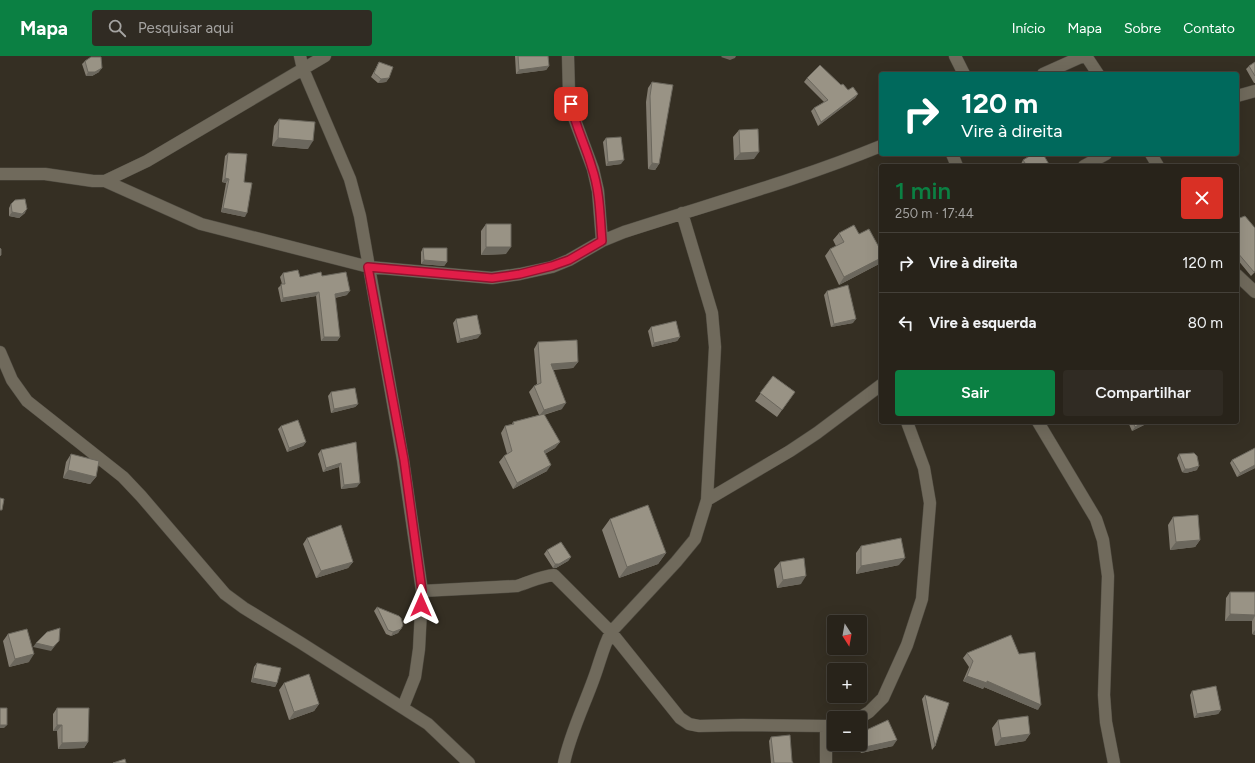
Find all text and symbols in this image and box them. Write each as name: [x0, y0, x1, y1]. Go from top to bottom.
search box: [92, 10, 372, 46]
text: Mapa: [20, 17, 68, 40]
icon: search: [106, 17, 128, 39]
text: Pesquisar aqui: [138, 19, 234, 37]
text: Início: [1012, 20, 1045, 37]
text: Mapa: [1067, 20, 1102, 37]
text: Sobre: [1124, 20, 1161, 37]
text: Contato: [1183, 20, 1235, 37]
text: 120 m: [961, 86, 1038, 120]
pin: [554, 87, 588, 121]
icon: right: [895, 88, 947, 140]
icon: arrive: [560, 93, 582, 115]
text: Vire à direita: [961, 120, 1062, 142]
text: 1 min: [895, 176, 951, 205]
button: close: [1181, 177, 1223, 219]
text: 250 m · 17:44: [895, 206, 974, 221]
icon: right: [895, 252, 917, 274]
text: Vire à direita: [929, 254, 1018, 272]
text: 120 m: [1182, 254, 1223, 272]
icon: left: [895, 312, 917, 334]
text: Vire à esquerda: [929, 314, 1036, 332]
text: 80 m: [1188, 314, 1223, 332]
button: Sair: [895, 370, 1055, 416]
button: Compartilhar: [1063, 370, 1223, 416]
position arrow: [400, 584, 442, 626]
north arrow: [827, 615, 867, 655]
map controls: [827, 615, 867, 751]
button: +: [827, 663, 867, 703]
button: −: [827, 711, 867, 751]

